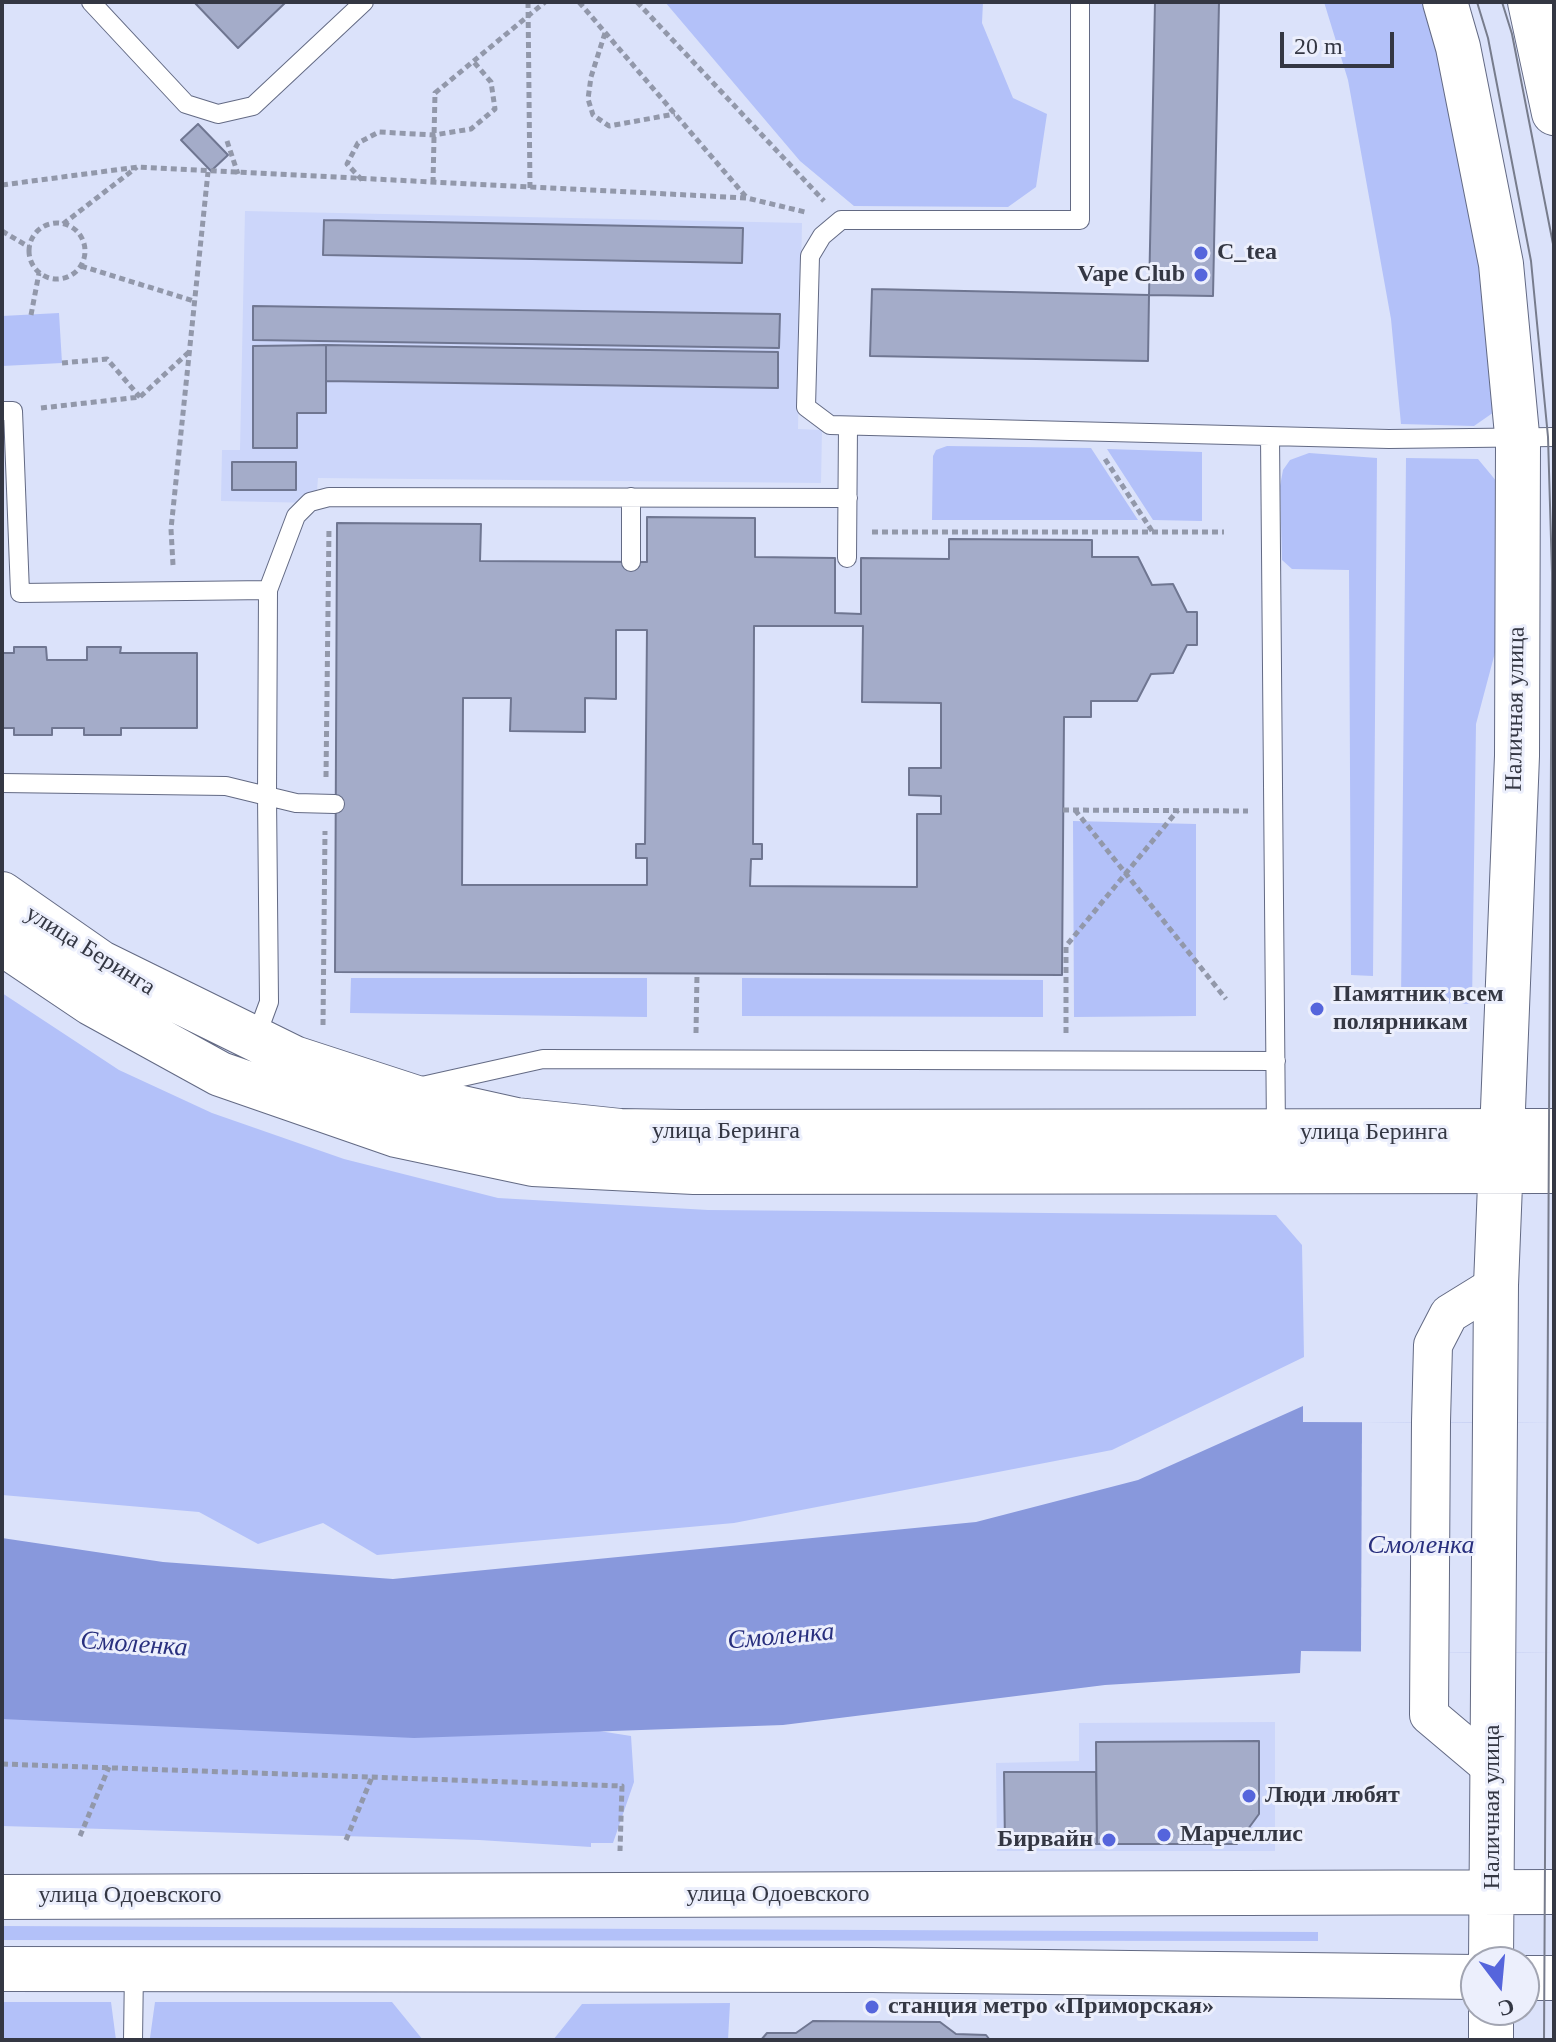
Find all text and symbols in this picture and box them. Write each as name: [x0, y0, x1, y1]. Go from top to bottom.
scale bar: [1284, 16, 1398, 66]
text: 20 m: [1294, 33, 1343, 59]
place label: C_tea: [1217, 239, 1277, 267]
marker: C_tea: [1192, 244, 1210, 262]
place label: Vape Club: [1077, 261, 1185, 289]
marker: Vape Club: [1192, 266, 1210, 284]
street label: Наличная улица: [1500, 626, 1532, 792]
street label: улица Беринга: [20, 900, 160, 1002]
place label: Памятник всем полярникам: [1333, 981, 1503, 1037]
marker: Памятник всем полярникам: [1308, 1000, 1326, 1018]
street label: улица Беринга: [652, 1118, 800, 1146]
street label: улица Беринга: [1300, 1119, 1448, 1147]
water label: Смоленка: [1367, 1530, 1475, 1562]
water label: Смоленка: [726, 1617, 836, 1657]
water label: Смоленка: [79, 1626, 189, 1664]
street label: Наличная улица: [1479, 1725, 1507, 1889]
place label: Люди любят: [1265, 1782, 1400, 1810]
marker: Люди любят: [1240, 1787, 1258, 1805]
place label: Марчеллис: [1180, 1821, 1303, 1849]
place label: Бирвайн: [997, 1826, 1093, 1854]
marker: Марчеллис: [1155, 1826, 1173, 1844]
marker: Бирвайн: [1100, 1831, 1118, 1849]
street label: улица Одоевского: [687, 1881, 869, 1909]
street label: улица Одоевского: [39, 1882, 221, 1910]
north arrow: [1460, 1946, 1540, 2026]
place label: станция метро «Приморская»: [888, 1993, 1214, 2021]
text: С: [1495, 1993, 1517, 2022]
marker: станция метро «Приморская»: [863, 1998, 881, 2016]

